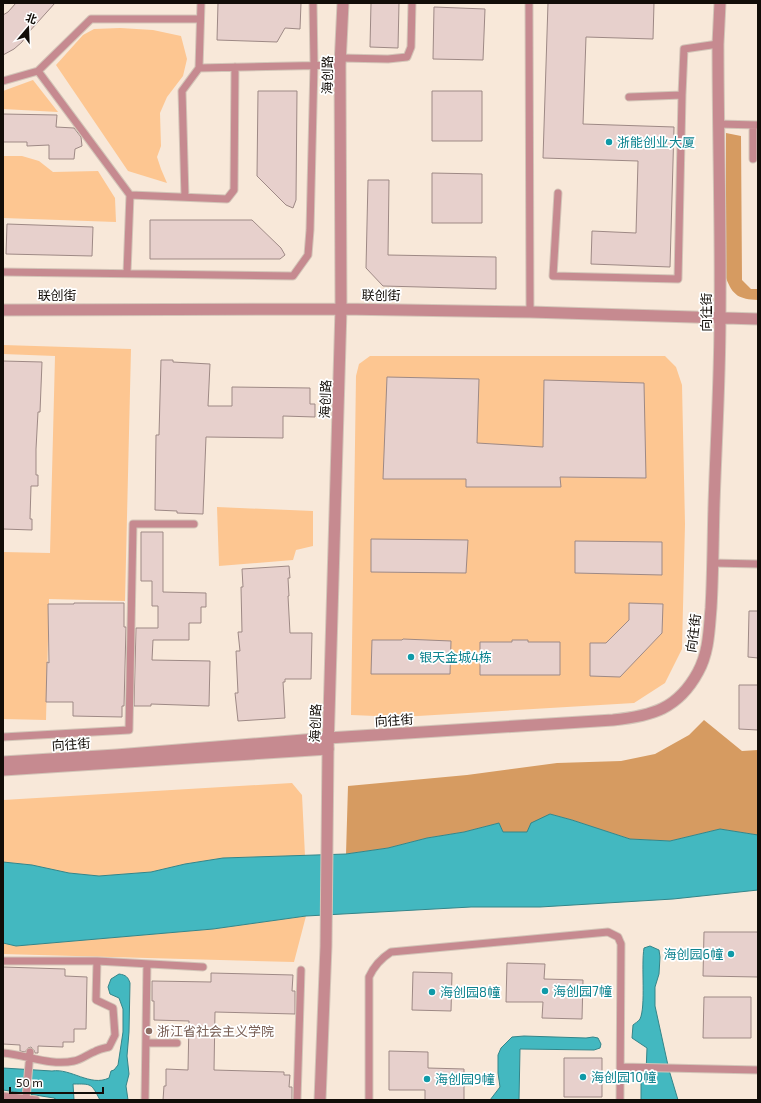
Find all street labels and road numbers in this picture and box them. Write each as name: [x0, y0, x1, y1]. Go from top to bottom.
street label: 海创路: [319, 55, 335, 95]
street label: 联创街: [37, 287, 77, 303]
street label: 联创街: [361, 287, 401, 303]
street label: 向往街: [698, 292, 714, 332]
street label: 海创路: [316, 379, 334, 419]
street label: 向往街: [682, 613, 704, 653]
street label: 海创路: [306, 703, 324, 743]
street label: 向往街: [374, 711, 414, 729]
street label: 向往街: [51, 735, 91, 753]

